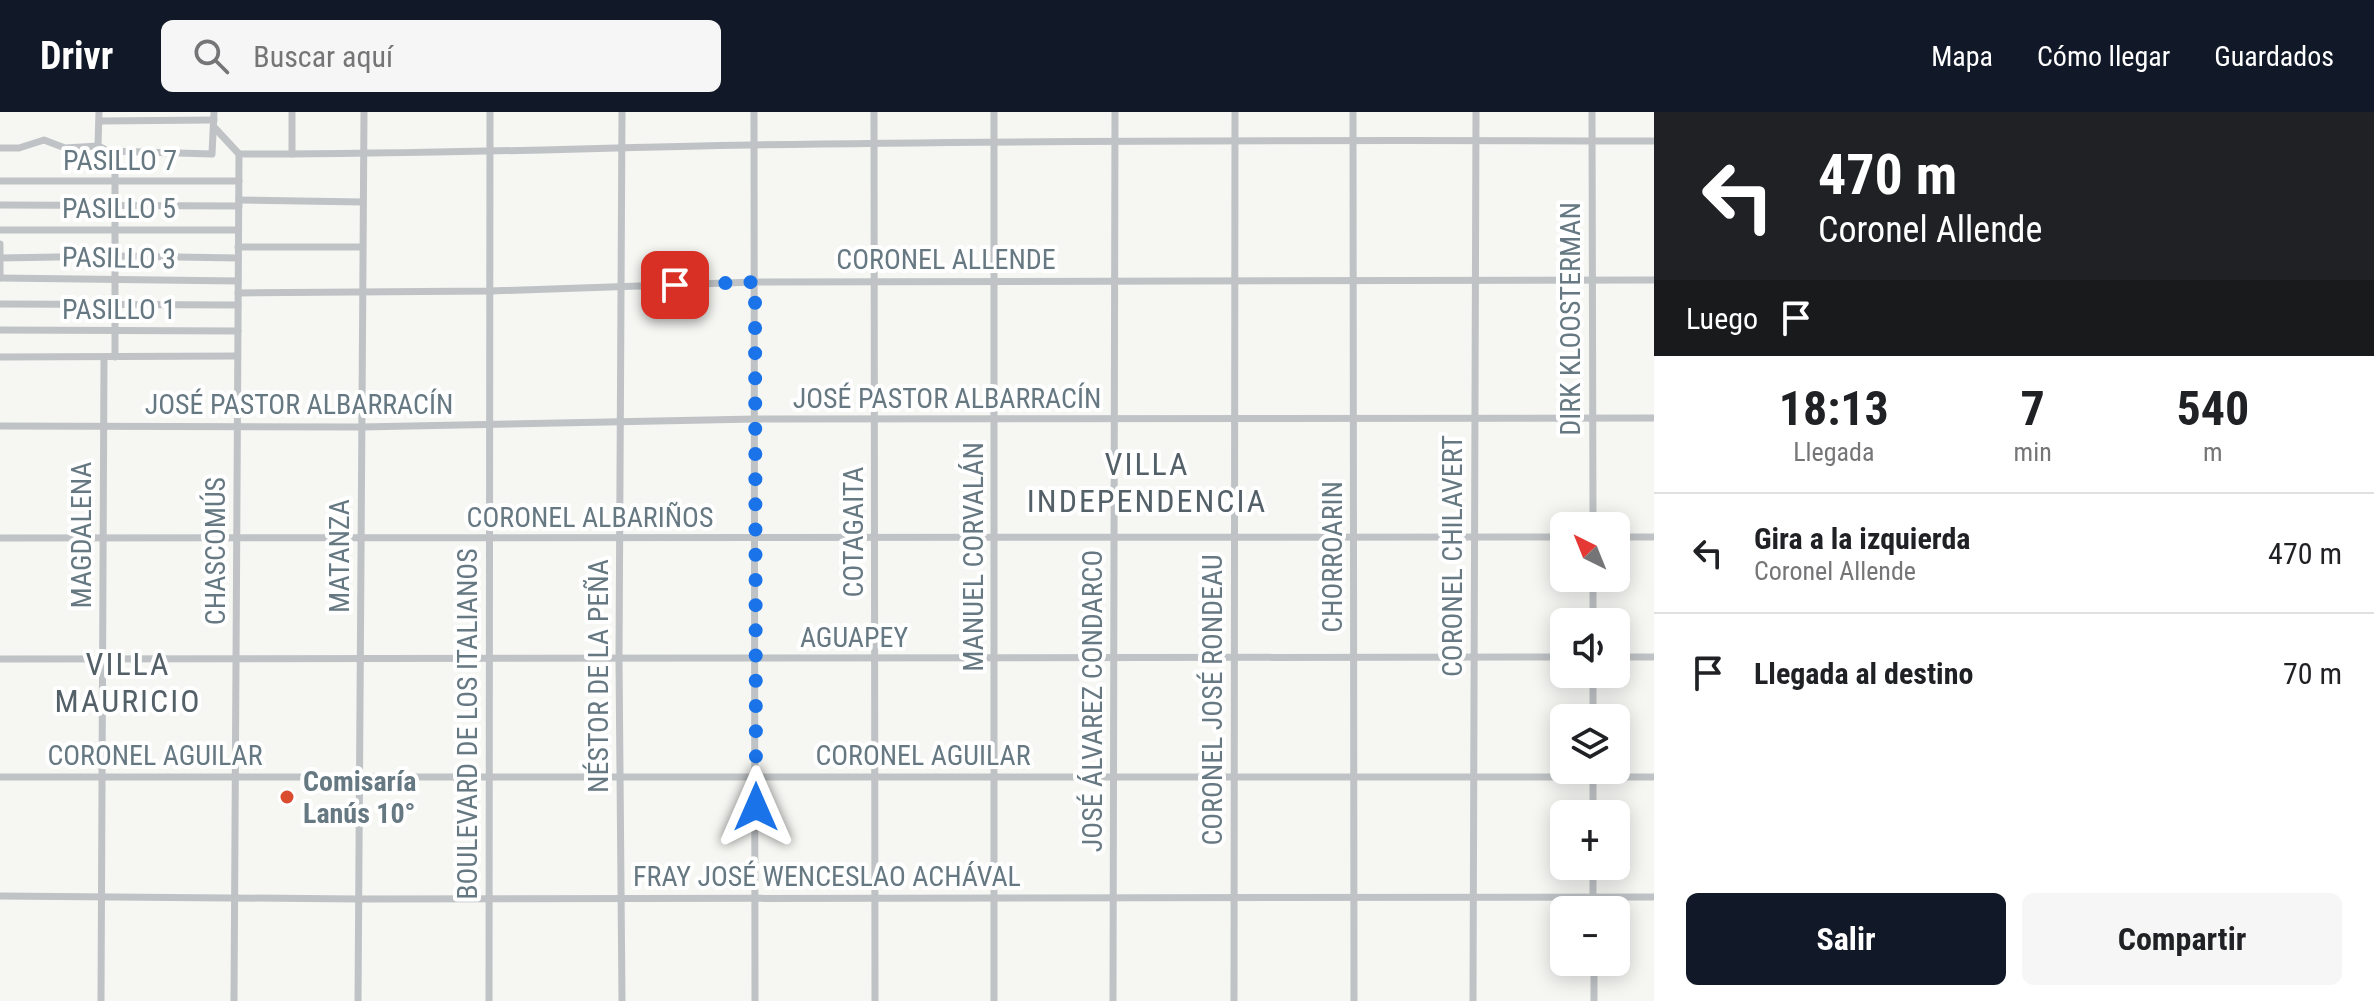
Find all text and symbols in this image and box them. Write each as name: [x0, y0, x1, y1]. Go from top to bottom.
search box: [161, 20, 721, 92]
text: Drivr: [40, 34, 113, 78]
icon: search: [189, 34, 233, 78]
text: Buscar aquí: [253, 39, 393, 74]
text: Mapa: [1931, 40, 1993, 73]
text: Cómo llegar: [2037, 40, 2170, 73]
text: Guardados: [2214, 40, 2334, 73]
text: 470 m: [1818, 142, 1957, 208]
street label: PASILLO 7: [63, 144, 177, 177]
icon: left: [1686, 144, 1790, 248]
street label: PASILLO 5: [62, 192, 176, 225]
street label: DIRK KLOOSTERMAN: [1554, 202, 1587, 436]
text: Coronel Allende: [1818, 209, 2042, 251]
street label: PASILLO 3: [62, 241, 176, 275]
street label: CORONEL ALLENDE: [836, 243, 1056, 276]
pin: [641, 251, 709, 319]
icon: arrive: [653, 263, 697, 307]
street label: PASILLO 1: [62, 293, 176, 326]
icon: arrive: [1774, 296, 1818, 340]
text: Luego: [1686, 301, 1758, 336]
text: 18:13: [1779, 380, 1889, 437]
text: 7: [2021, 380, 2045, 437]
text: 540: [2176, 380, 2249, 437]
street label: JOSÉ PASTOR ALBARRACÍN: [793, 382, 1101, 415]
street label: JOSÉ PASTOR ALBARRACÍN: [145, 388, 453, 421]
street label: CORONEL CHILAVERT: [1436, 435, 1469, 677]
text: Llegada: [1793, 437, 1874, 467]
text: min: [2014, 437, 2052, 467]
text: m: [2203, 437, 2223, 467]
street label: MANUEL CORVALÁN: [957, 442, 990, 672]
district label: VILLA INDEPENDENCIA: [1027, 445, 1267, 520]
street label: MAGDALENA: [65, 462, 98, 608]
street label: COTAGAITA: [837, 467, 870, 597]
street label: CHASCOMÚS: [199, 477, 232, 625]
street label: CHORROARIN: [1316, 481, 1349, 633]
street label: MATANZA: [323, 499, 356, 613]
street label: CORONEL ALBARIÑOS: [467, 501, 713, 534]
north arrow: [1550, 512, 1630, 592]
map controls: [1550, 512, 1630, 976]
text: Gira a la izquierda: [1754, 521, 1970, 556]
icon: left: [1686, 531, 1730, 575]
text: 470 m: [2268, 536, 2342, 571]
street label: BOULEVARD DE LOS ITALIANOS: [451, 548, 484, 900]
street label: JOSÉ ÁLVAREZ CONDARCO: [1076, 550, 1109, 852]
street label: CORONEL JOSÉ RONDEAU: [1196, 554, 1229, 846]
text: Coronel Allende: [1754, 556, 1916, 586]
street label: NÉSTOR DE LA PEÑA: [582, 559, 615, 793]
button: sound: [1550, 608, 1630, 688]
street label: AGUAPEY: [800, 621, 908, 654]
district label: VILLA MAURICIO: [55, 645, 201, 720]
icon: arrive: [1686, 651, 1730, 695]
text: Llegada al destino: [1754, 656, 1973, 691]
text: 70 m: [2283, 656, 2342, 691]
button: layers: [1550, 704, 1630, 784]
street label: CORONEL AGUILAR: [47, 739, 263, 772]
street label: CORONEL AGUILAR: [815, 739, 1031, 772]
place label: Comisaría Lanús 10°: [303, 765, 416, 830]
position arrow: [714, 765, 798, 849]
marker: Comisaría Lanús 10°: [278, 788, 296, 806]
button: +: [1550, 800, 1630, 880]
street label: FRAY JOSÉ WENCESLAO ACHÁVAL: [633, 860, 1021, 893]
button: Salir: [1686, 893, 2006, 985]
button: Compartir: [2022, 893, 2342, 985]
button: −: [1550, 896, 1630, 976]

